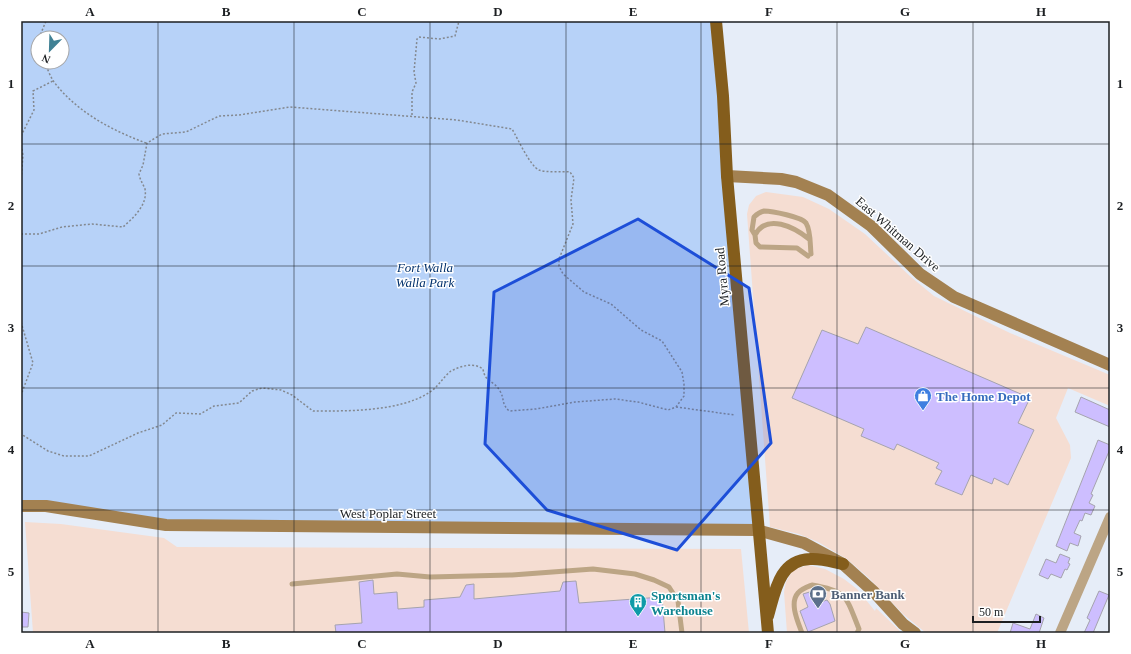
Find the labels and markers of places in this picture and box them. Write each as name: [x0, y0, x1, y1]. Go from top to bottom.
shop icon: The Home Depot: [913, 386, 933, 411]
place label: The Home Depot: [936, 389, 1031, 404]
bank icon: Banner Bank: [808, 584, 828, 609]
place label: Banner Bank: [831, 587, 906, 602]
place label: Sportsman's Warehouse: [651, 588, 720, 618]
building icon: Sportsman's Warehouse: [628, 592, 648, 617]

